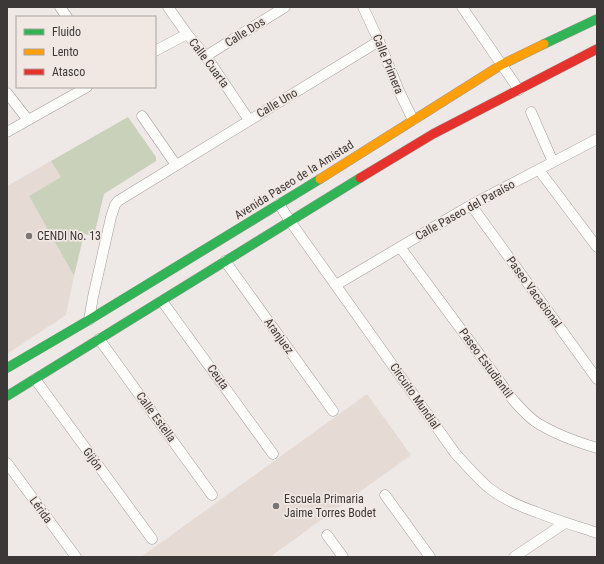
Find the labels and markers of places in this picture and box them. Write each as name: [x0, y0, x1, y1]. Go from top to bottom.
place label: CENDI No. 13: [37, 229, 101, 243]
marker: CENDI No. 13: [24, 231, 34, 241]
place label: Escuela Primaria Jaime Torres Bodet: [284, 492, 376, 520]
marker: Escuela Primaria Jaime Torres Bodet: [271, 501, 281, 511]

